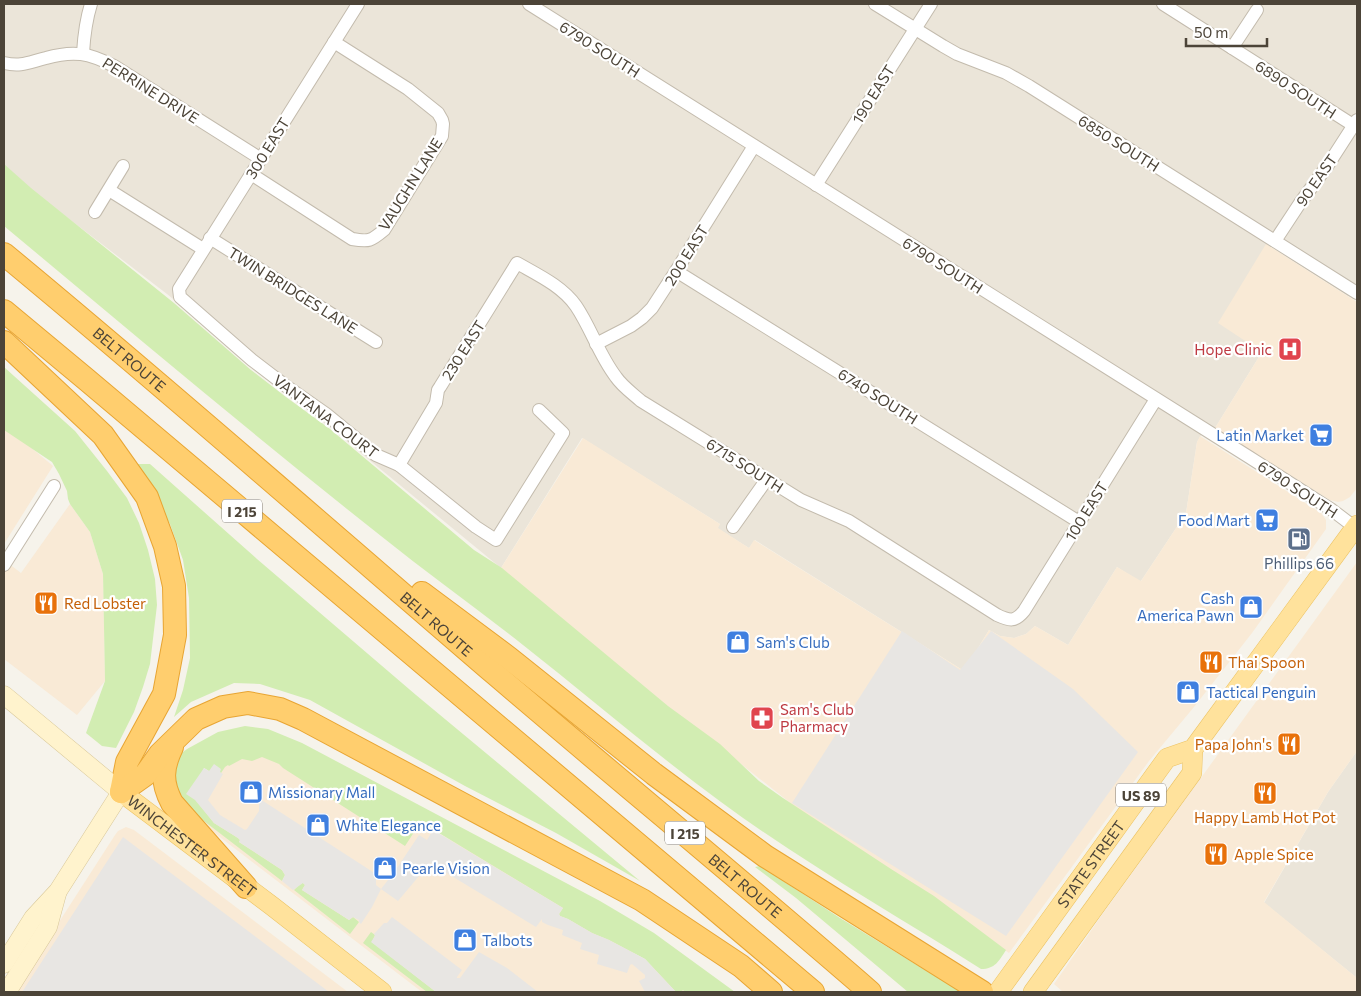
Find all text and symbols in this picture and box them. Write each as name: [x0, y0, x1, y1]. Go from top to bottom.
scale bar: [1186, 15, 1267, 47]
street label: 6790 SOUTH: [556, 17, 644, 81]
text: 50 m: [1194, 23, 1228, 41]
street label: PERRINE DRIVE: [100, 53, 203, 127]
street label: 6890 SOUTH: [1252, 56, 1340, 122]
street label: 190 EAST: [848, 61, 898, 127]
street label: 6850 SOUTH: [1075, 111, 1163, 175]
street label: 300 EAST: [241, 114, 293, 182]
street label: VAUGHN LANE: [374, 134, 446, 234]
street label: 90 EAST: [1292, 150, 1341, 209]
street label: 200 EAST: [660, 221, 712, 289]
street label: 6790 SOUTH: [899, 233, 987, 297]
street label: TWIN BRIDGES LANE: [225, 243, 361, 337]
street label: 230 EAST: [438, 316, 489, 383]
street label: BELT ROUTE: [90, 323, 170, 395]
hospital icon: Hope Clinic: [1277, 336, 1303, 362]
place label: Hope Clinic: [1194, 340, 1272, 358]
street label: 6740 SOUTH: [835, 364, 921, 428]
street label: VANTANA COURT: [270, 371, 382, 462]
supermarket icon: Latin Market: [1308, 422, 1334, 448]
place label: Latin Market: [1216, 426, 1304, 444]
street label: 6715 SOUTH: [703, 434, 787, 496]
street label: 6790 SOUTH: [1255, 457, 1341, 521]
street label: 100 EAST: [1061, 478, 1111, 544]
road number: I 215: [222, 500, 262, 522]
supermarket icon: Food Mart: [1254, 507, 1280, 533]
place label: Food Mart: [1178, 511, 1250, 529]
fuel station icon: Phillips 66: [1286, 526, 1312, 552]
place label: Phillips 66: [1264, 554, 1334, 572]
street label: BELT ROUTE: [397, 588, 477, 660]
place label: Cash America Pawn: [1137, 589, 1234, 624]
restaurant icon: Red Lobster: [33, 590, 59, 616]
place label: Red Lobster: [64, 594, 146, 612]
shop icon: Cash America Pawn: [1238, 594, 1264, 620]
shop icon: Sam's Club: [725, 629, 751, 655]
place label: Sam's Club: [756, 633, 830, 651]
restaurant icon: Thai Spoon: [1198, 649, 1224, 675]
place label: Thai Spoon: [1228, 653, 1305, 671]
shop icon: Tactical Penguin: [1175, 679, 1201, 705]
place label: Tactical Penguin: [1206, 683, 1316, 701]
place label: Sam's Club Pharmacy: [780, 700, 854, 735]
pharmacy icon: Sam's Club Pharmacy: [749, 705, 775, 731]
restaurant icon: Papa John's: [1276, 731, 1302, 757]
place label: Papa John's: [1195, 735, 1272, 753]
shop icon: Missionary Mall: [238, 779, 264, 805]
restaurant icon: Happy Lamb Hot Pot: [1252, 780, 1278, 806]
place label: Missionary Mall: [268, 783, 375, 801]
road number: US 89: [1116, 784, 1166, 806]
street label: WINCHESTER STREET: [124, 791, 260, 900]
place label: Happy Lamb Hot Pot: [1194, 808, 1336, 826]
shop icon: White Elegance: [305, 812, 331, 838]
place label: White Elegance: [336, 816, 441, 834]
street label: STATE STREET: [1053, 817, 1128, 911]
road number: I 215: [665, 821, 705, 844]
restaurant icon: Apple Spice: [1203, 841, 1229, 867]
place label: Apple Spice: [1234, 845, 1314, 863]
street label: BELT ROUTE: [705, 850, 786, 921]
shop icon: Pearle Vision: [372, 855, 398, 881]
place label: Pearle Vision: [402, 859, 490, 877]
shop icon: Talbots: [452, 927, 478, 953]
place label: Talbots: [482, 931, 533, 949]

